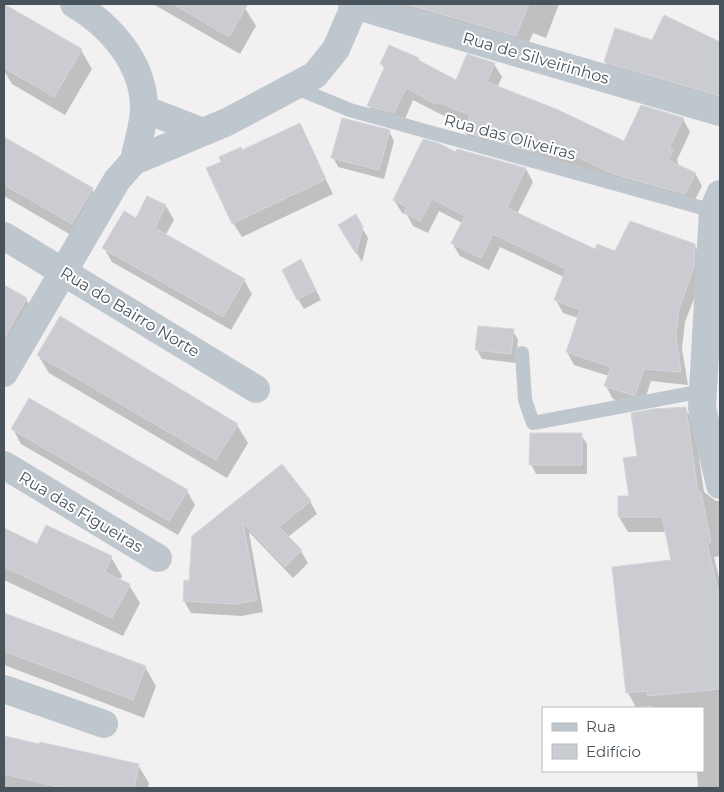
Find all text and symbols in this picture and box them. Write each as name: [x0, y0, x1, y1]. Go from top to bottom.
street label: Rua de Silveirinhos: [461, 28, 612, 88]
street label: Rua das Oliveiras: [442, 110, 578, 164]
street label: Rua do Bairro Norte: [57, 263, 203, 361]
street label: Rua das Figueiras: [16, 467, 147, 557]
legend: [542, 707, 704, 772]
text: Rua: [586, 717, 616, 736]
text: Edifício: [586, 742, 641, 761]

